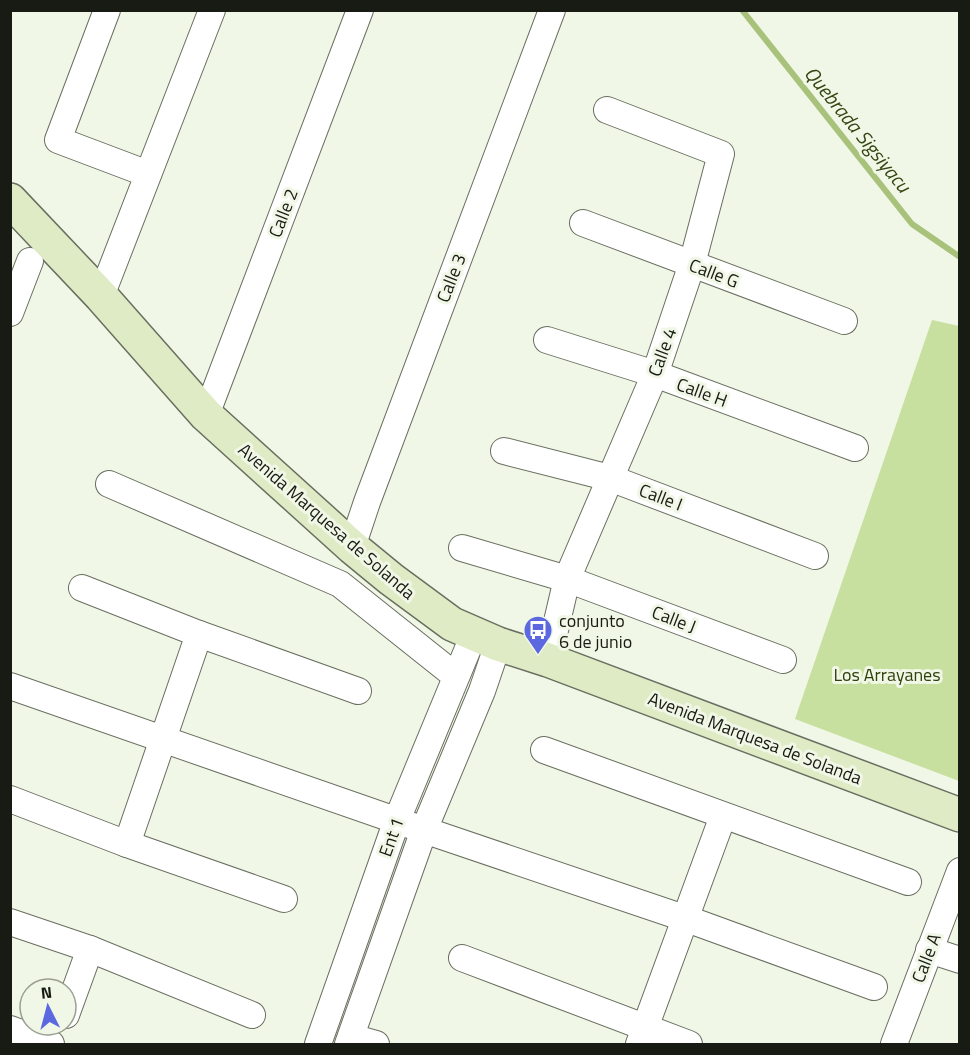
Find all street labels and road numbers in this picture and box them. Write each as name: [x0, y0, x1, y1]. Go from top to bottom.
street label: Calle 2: [261, 185, 305, 241]
street label: Calle 3: [429, 250, 473, 306]
street label: Calle G: [685, 251, 743, 295]
street label: Calle 4: [641, 324, 683, 380]
street label: Calle H: [673, 370, 731, 414]
street label: Avenida Marquesa de Solanda: [233, 436, 421, 606]
street label: Calle I: [635, 476, 687, 518]
street label: Calle J: [648, 598, 700, 640]
street label: Avenida Marquesa de Solanda: [644, 685, 866, 791]
street label: Ent 1: [371, 814, 411, 860]
street label: Calle A: [904, 929, 948, 987]

